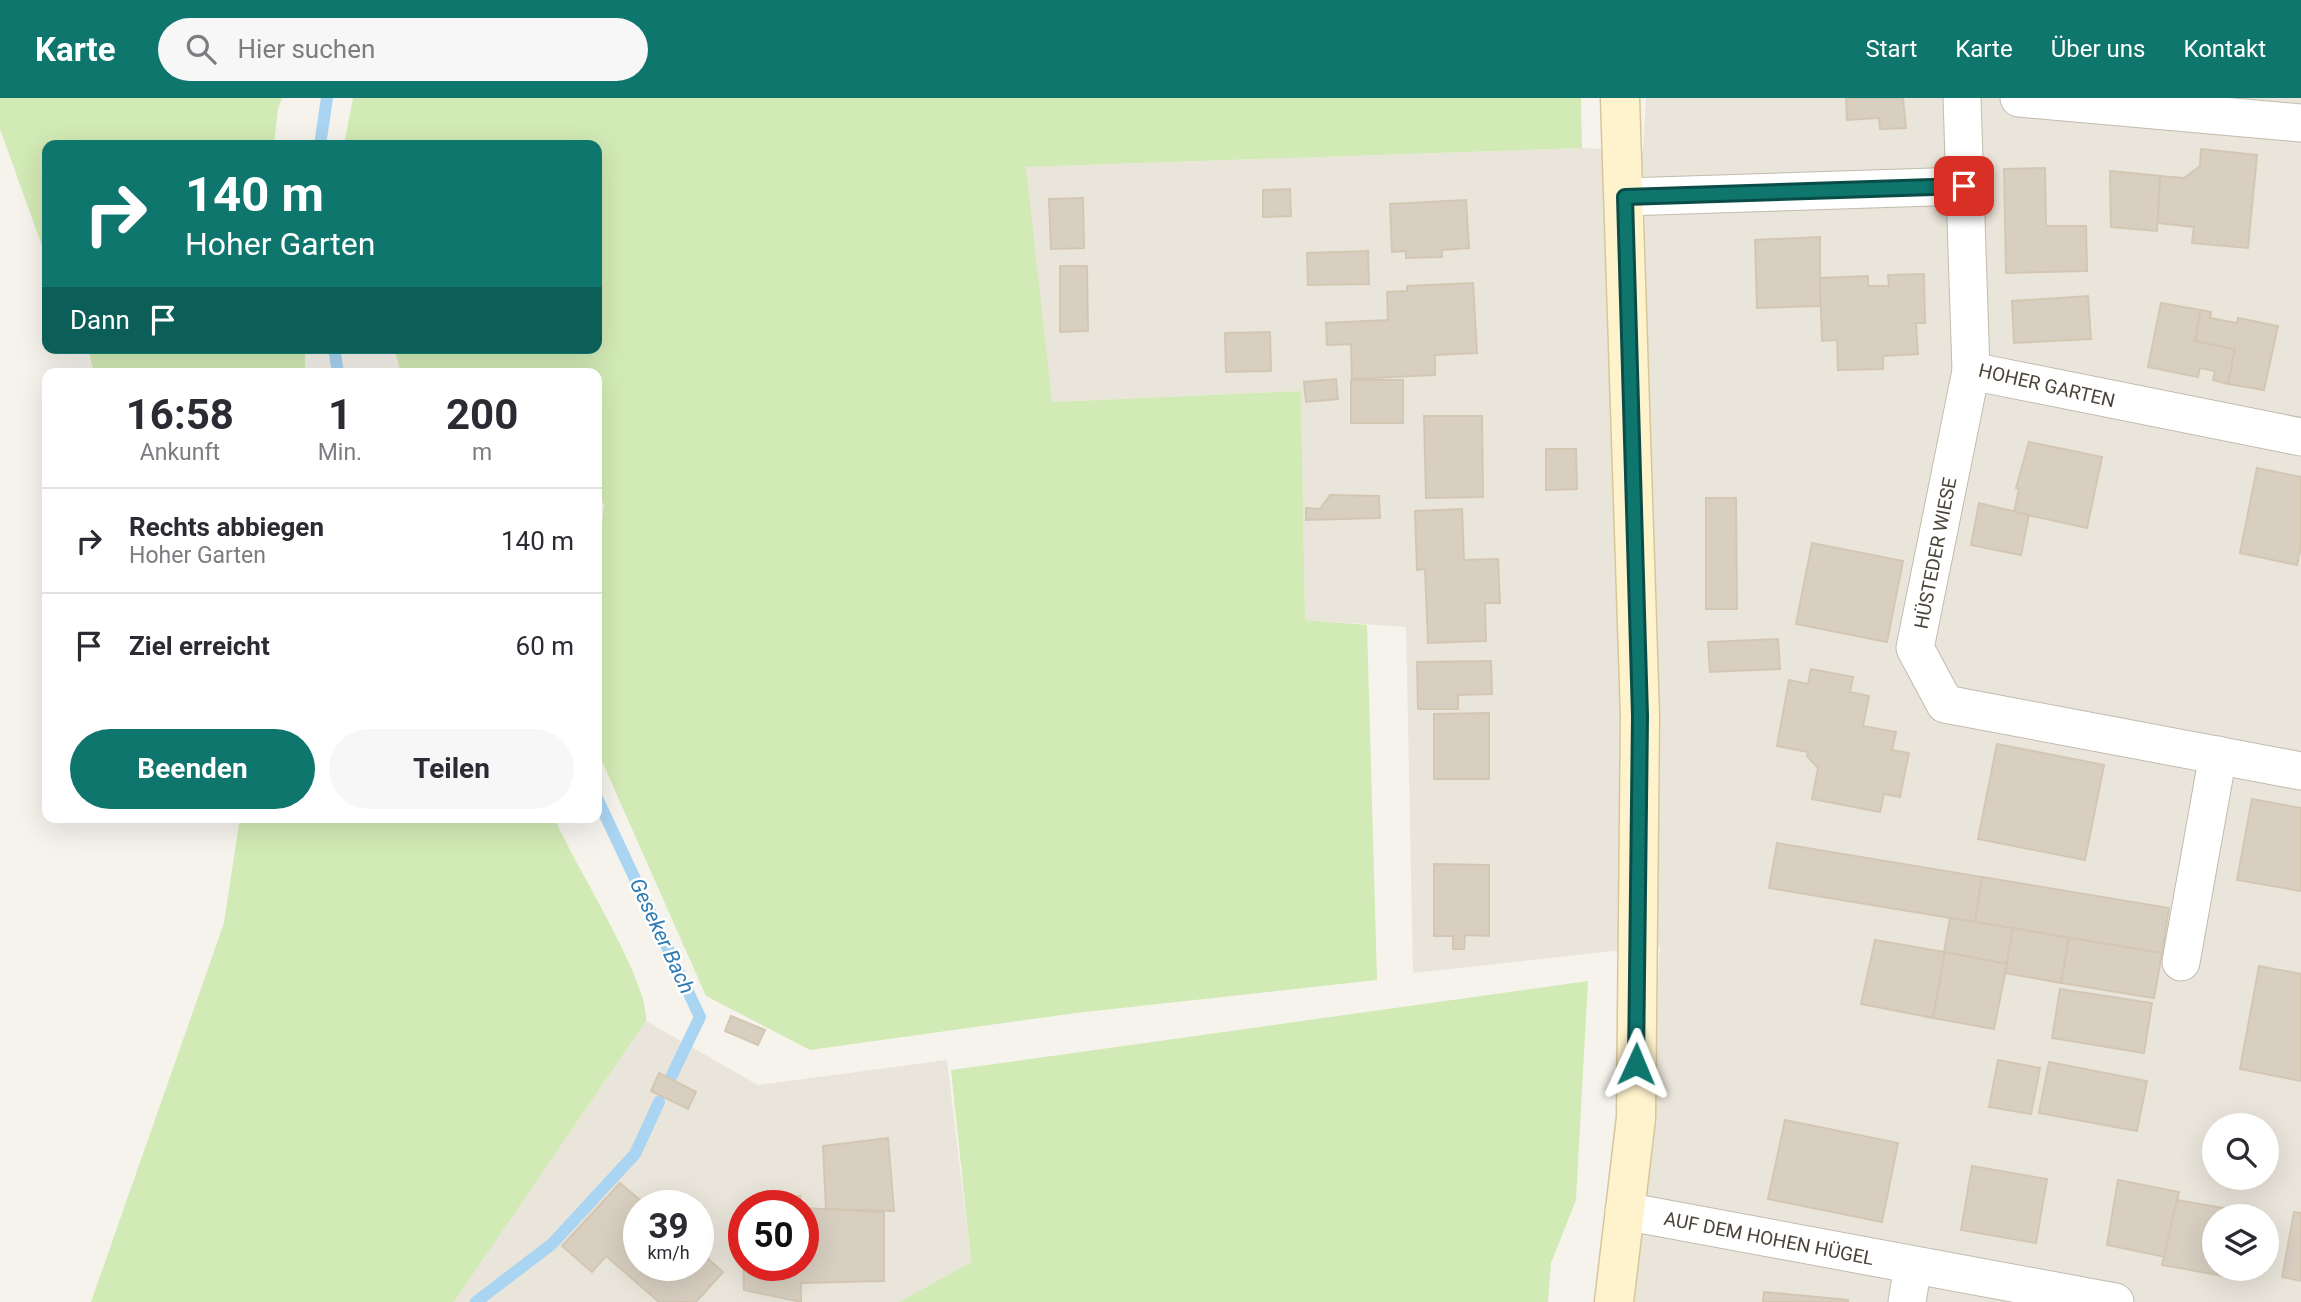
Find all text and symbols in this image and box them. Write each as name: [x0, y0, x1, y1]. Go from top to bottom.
search box: [158, 18, 648, 81]
text: Karte: [35, 30, 116, 69]
icon: search: [182, 30, 220, 68]
text: Hier suchen: [238, 34, 375, 64]
text: Start: [1866, 35, 1917, 63]
text: Karte: [1955, 35, 2013, 63]
text: Über uns: [2051, 35, 2145, 63]
text: Kontakt: [2183, 35, 2266, 63]
pin: [1934, 156, 1994, 216]
text: 140 m: [185, 166, 324, 223]
icon: arrive: [1945, 167, 1983, 205]
icon: right: [70, 168, 161, 259]
text: Hoher Garten: [185, 225, 375, 263]
icon: arrive: [144, 301, 182, 339]
text: Dann: [70, 305, 130, 335]
street label: HOHER GARTEN: [1976, 359, 2117, 412]
text: 16:58: [126, 390, 234, 439]
text: 1: [328, 390, 352, 439]
text: 200: [446, 390, 518, 439]
text: Ankunft: [140, 439, 220, 466]
text: Min.: [318, 439, 362, 466]
text: m: [472, 439, 492, 466]
street label: HÜSTEDER WIESE: [1910, 475, 1961, 631]
text: Rechts abbiegen: [129, 512, 324, 542]
icon: right: [70, 522, 108, 560]
text: 140 m: [501, 526, 574, 556]
text: Hoher Garten: [129, 542, 266, 569]
icon: arrive: [70, 627, 108, 665]
text: Ziel erreicht: [129, 631, 270, 661]
text: 60 m: [516, 631, 574, 661]
button: Beenden: [70, 729, 315, 809]
button: Teilen: [329, 729, 574, 809]
water label: Geseker Bach: [625, 874, 699, 998]
position arrow: [1599, 1027, 1673, 1101]
map controls: [2202, 1113, 2279, 1281]
button: search: [2202, 1113, 2279, 1190]
speed limit sign: 50: [728, 1190, 819, 1281]
button: layers: [2202, 1204, 2279, 1281]
text: 39: [648, 1206, 689, 1247]
street label: AUF DEM HOHEN HÜGEL: [1662, 1207, 1876, 1270]
text: km/h: [647, 1242, 690, 1263]

